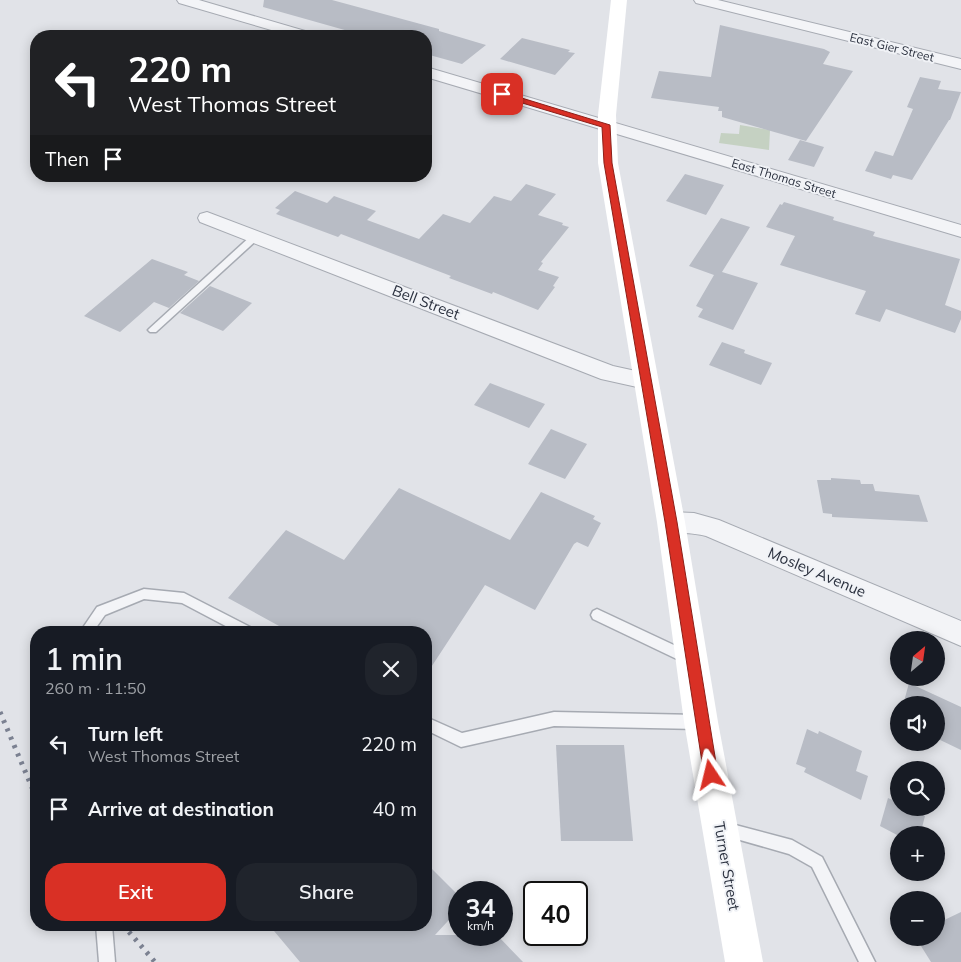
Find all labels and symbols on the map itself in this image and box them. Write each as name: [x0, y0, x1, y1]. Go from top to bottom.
street label: East Gier Street: [848, 29, 936, 65]
pin: [481, 73, 523, 115]
street label: East Thomas Street: [730, 155, 838, 201]
street label: Bell Street: [389, 280, 463, 324]
street label: Mosley Avenue: [765, 543, 869, 601]
north arrow: [890, 631, 945, 686]
position arrow: [684, 748, 736, 800]
street label: Turner Street: [710, 820, 744, 912]
speed limit sign: 40: [523, 881, 588, 946]

